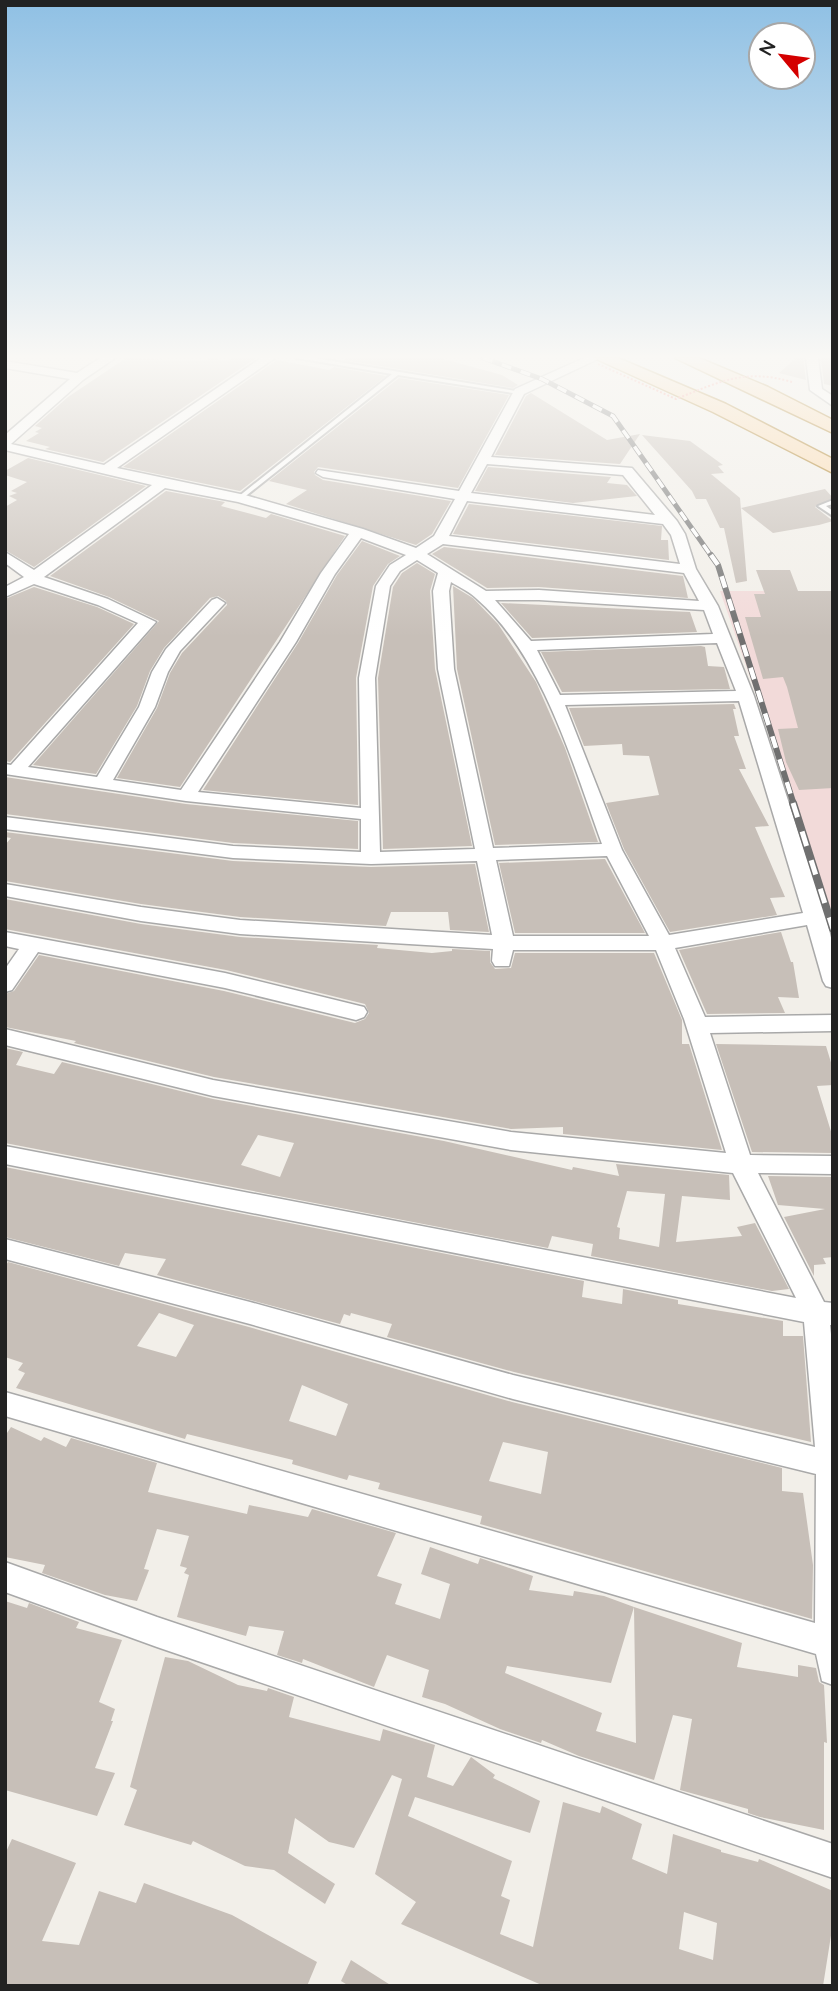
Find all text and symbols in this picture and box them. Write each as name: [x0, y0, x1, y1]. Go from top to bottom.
north arrow: [747, 21, 817, 91]
text: N: [753, 36, 781, 60]

